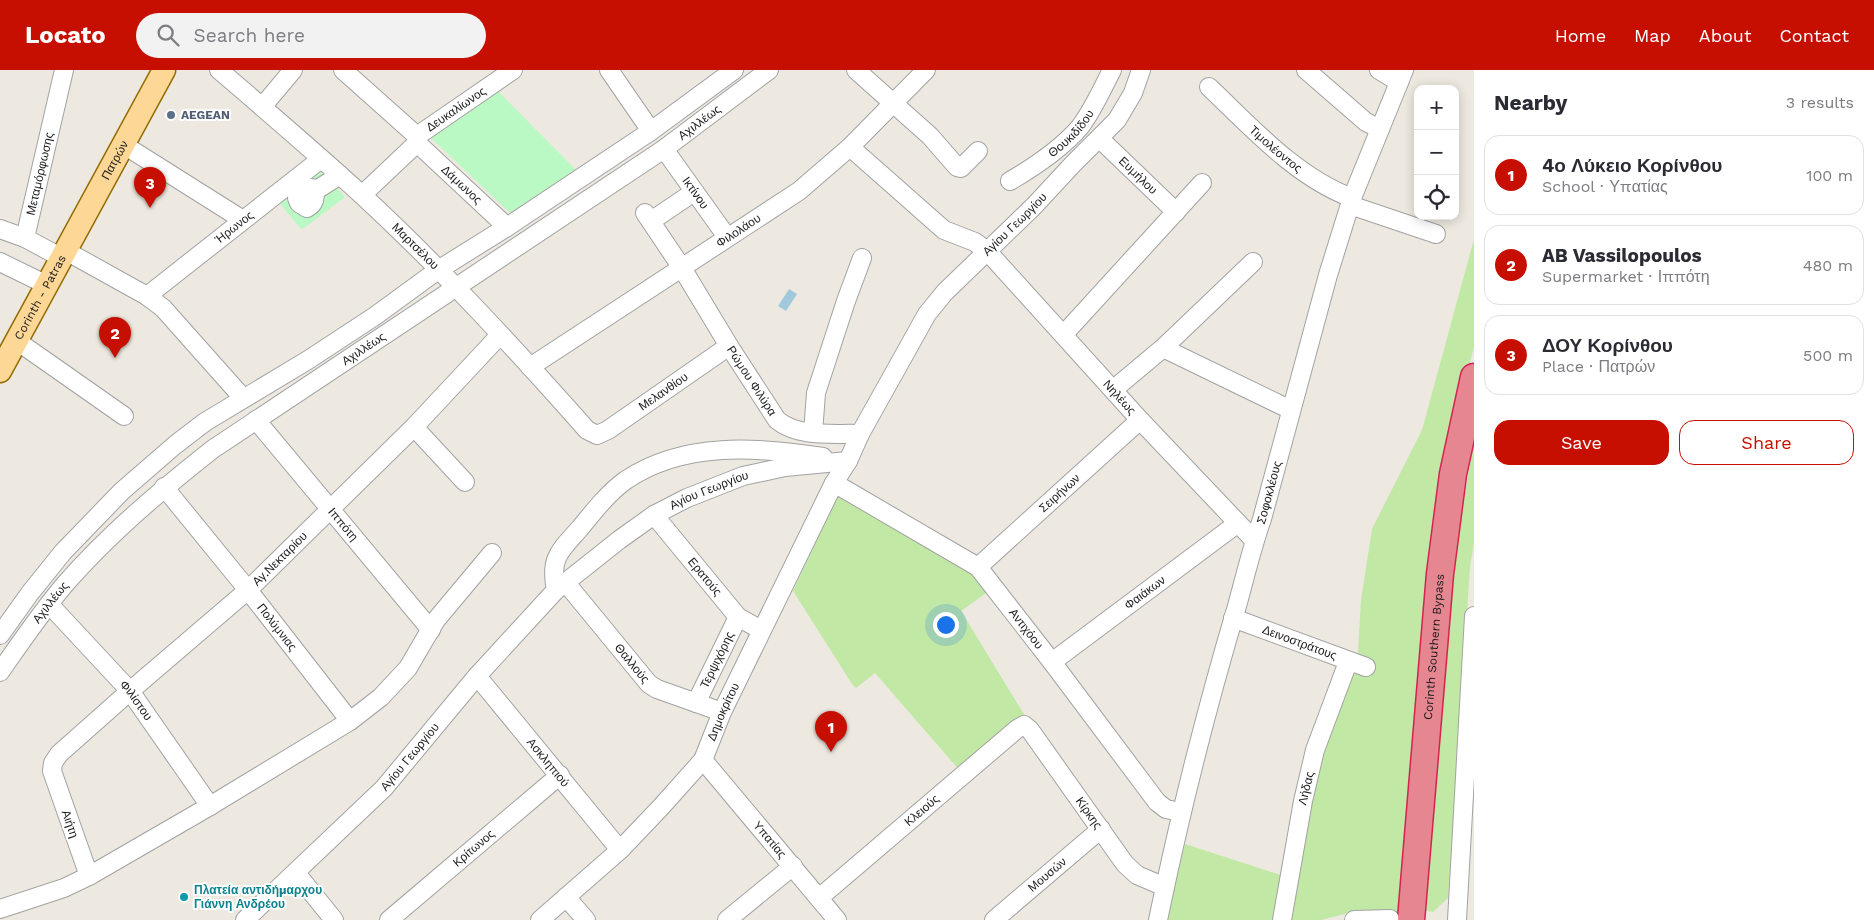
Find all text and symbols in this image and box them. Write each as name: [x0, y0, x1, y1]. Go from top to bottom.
search box: [136, 13, 486, 58]
text: Locato: [25, 21, 106, 49]
icon: search: [154, 21, 182, 49]
text: Search here: [194, 24, 305, 47]
text: Home: [1555, 25, 1606, 46]
text: Map: [1634, 25, 1671, 46]
text: About: [1699, 25, 1751, 46]
text: Contact: [1779, 25, 1849, 46]
street label: Δευκαλίωνος: [423, 84, 489, 135]
map controls: [1414, 85, 1459, 220]
button: +: [1414, 85, 1459, 130]
text: Nearby: [1494, 90, 1567, 115]
text: 3 results: [1786, 93, 1854, 112]
street label: Αχιλλέως: [676, 102, 723, 143]
street label: Θουκιδίδου: [1046, 107, 1097, 160]
place label: AEGEAN: [181, 108, 230, 122]
marker: AEGEAN: [165, 109, 177, 121]
street label: Τιμολέοντος: [1246, 123, 1305, 175]
button: −: [1414, 130, 1459, 175]
street label: Μεταμόρφωσης: [23, 131, 56, 217]
street label: Πατρών: [98, 138, 131, 182]
street label: Ευμήλου: [1116, 154, 1160, 197]
text: 4ο Λύκειο Κορίνθου: [1542, 154, 1722, 177]
street label: Δάμωνος: [438, 162, 485, 207]
text: 1: [1508, 166, 1514, 185]
text: 100 m: [1806, 166, 1853, 185]
pin: 3: [134, 167, 166, 208]
street label: Ικτίνου: [679, 174, 712, 212]
button: locate: [1414, 175, 1459, 220]
text: School · Υπατίας: [1542, 177, 1668, 196]
street label: Αγίου Γεωργίου: [980, 190, 1050, 259]
street label: Ήρωνος: [212, 208, 256, 247]
street label: Φιλολάου: [713, 211, 763, 250]
street label: Μαρτσέλου: [389, 220, 442, 272]
text: AB Vassilopoulos: [1542, 244, 1702, 267]
street label: Corinth - Patras: [11, 252, 69, 342]
text: 2: [1506, 256, 1516, 275]
text: 480 m: [1803, 256, 1853, 275]
text: Supermarket · Ιππότη: [1542, 267, 1710, 286]
pin: 2: [99, 317, 131, 358]
street label: Αχιλλέως: [339, 329, 388, 368]
text: ΔΟΥ Κορίνθου: [1542, 334, 1673, 357]
street label: Ρώμου Φιλύρα: [724, 343, 779, 419]
text: 3: [1506, 346, 1516, 365]
text: 500 m: [1803, 346, 1853, 365]
text: Place · Πατρών: [1542, 357, 1655, 376]
street label: Μελανθίου: [636, 370, 691, 414]
street label: Νηλέως: [1100, 377, 1139, 418]
button: Save: [1494, 420, 1669, 465]
button: Share: [1679, 420, 1854, 465]
street label: Σοφοκλέους: [1254, 459, 1284, 526]
street label: Αγίου Γεωργίου: [667, 468, 750, 513]
street label: Σειρήνων: [1036, 471, 1083, 515]
street label: Ιππότη: [325, 505, 361, 544]
street label: Αγ.Νεκταρίου: [249, 529, 310, 589]
street label: Ερατούς: [685, 555, 725, 599]
street label: Φαιάκων: [1122, 573, 1168, 612]
street label: Corinth Southern Bypass: [1421, 573, 1447, 721]
street label: Αχιλλέως: [30, 578, 71, 626]
street label: Πολύμνιας: [254, 601, 300, 654]
street label: Αντιχόου: [1006, 606, 1046, 652]
your location: [933, 612, 959, 638]
street label: Δεινοστράτους: [1260, 622, 1339, 663]
street label: Τερψιχόρης: [697, 629, 737, 691]
street label: Θαλλούς: [612, 641, 653, 686]
street label: Φιλίστου: [117, 677, 155, 723]
street label: Δημοκρίτου: [704, 680, 742, 743]
pin: 1: [815, 711, 847, 752]
street label: Αγίου Γεωργίου: [378, 720, 442, 794]
street label: Ασκληπιού: [524, 735, 572, 790]
street label: Λήδας: [1295, 770, 1317, 806]
street label: Κλειούς: [902, 792, 942, 829]
street label: Κίρκης: [1073, 794, 1105, 832]
street label: Αιήτη: [59, 808, 81, 840]
street label: Υπατίας: [750, 818, 789, 861]
street label: Κρίτωνος: [450, 827, 497, 870]
street label: Μουσών: [1025, 854, 1069, 895]
place label: Πλατεία αντιδήμαρχου Γιάννη Ανδρέου: [194, 883, 322, 911]
marker: Πλατεία αντιδήμαρχου Γιάννη Ανδρέου: [178, 891, 190, 903]

